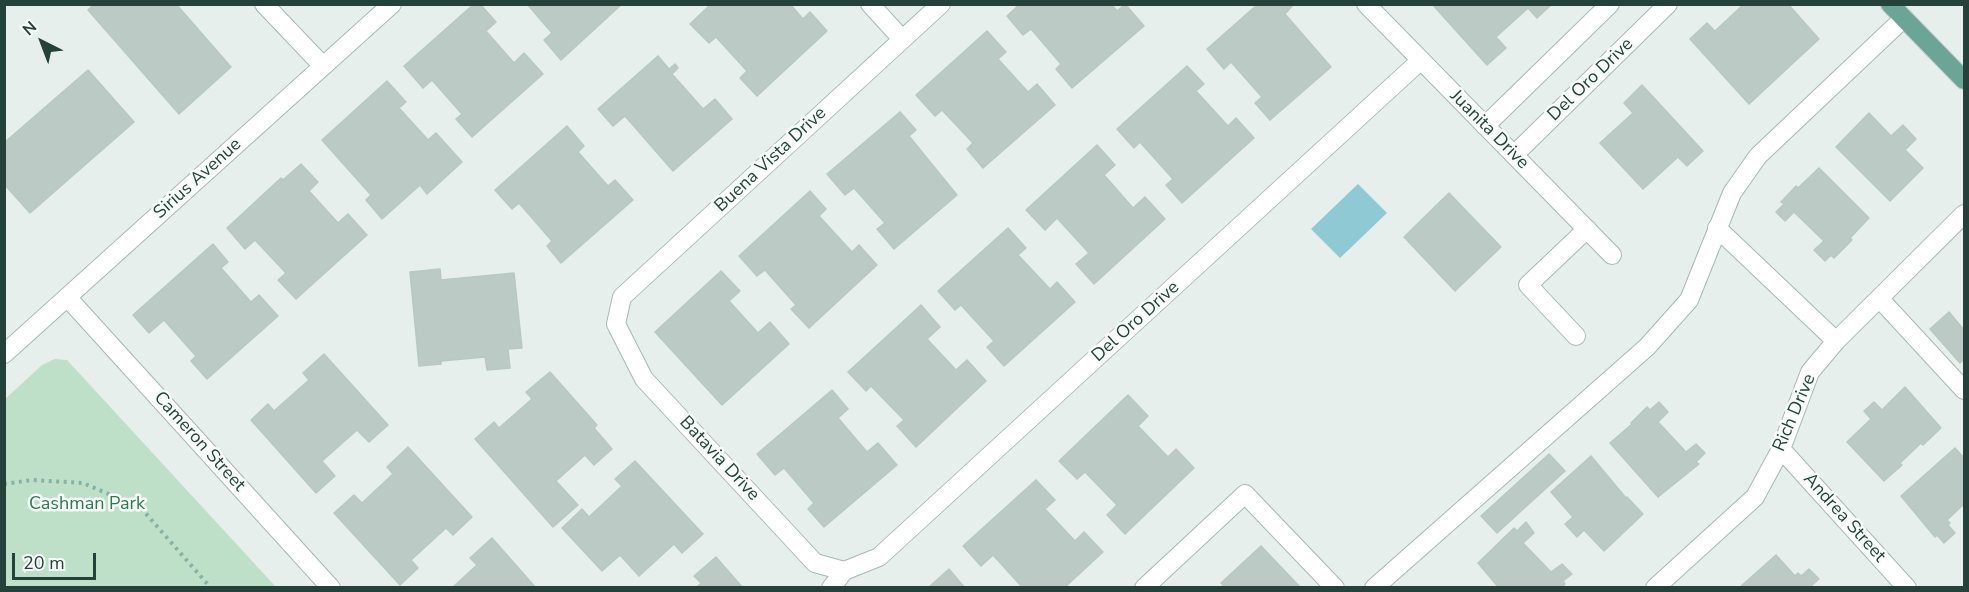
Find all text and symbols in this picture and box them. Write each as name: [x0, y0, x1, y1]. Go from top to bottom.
north arrow: [12, 12, 72, 72]
text: N: [18, 16, 42, 41]
street label: Del Oro Drive: [1544, 34, 1638, 126]
street label: Juanita Drive: [1445, 86, 1533, 174]
street label: Buena Vista Drive: [711, 103, 831, 217]
street label: Sirius Avenue: [150, 134, 246, 224]
street label: Del Oro Drive: [1088, 277, 1184, 367]
street label: Rich Drive: [1769, 371, 1821, 455]
street label: Cameron Street: [149, 388, 249, 496]
street label: Batavia Drive: [674, 412, 764, 506]
street label: Andrea Street: [1798, 469, 1890, 567]
park label: Cashman Park: [29, 494, 145, 516]
scale bar: [15, 541, 99, 579]
text: 20 m: [23, 551, 65, 575]

